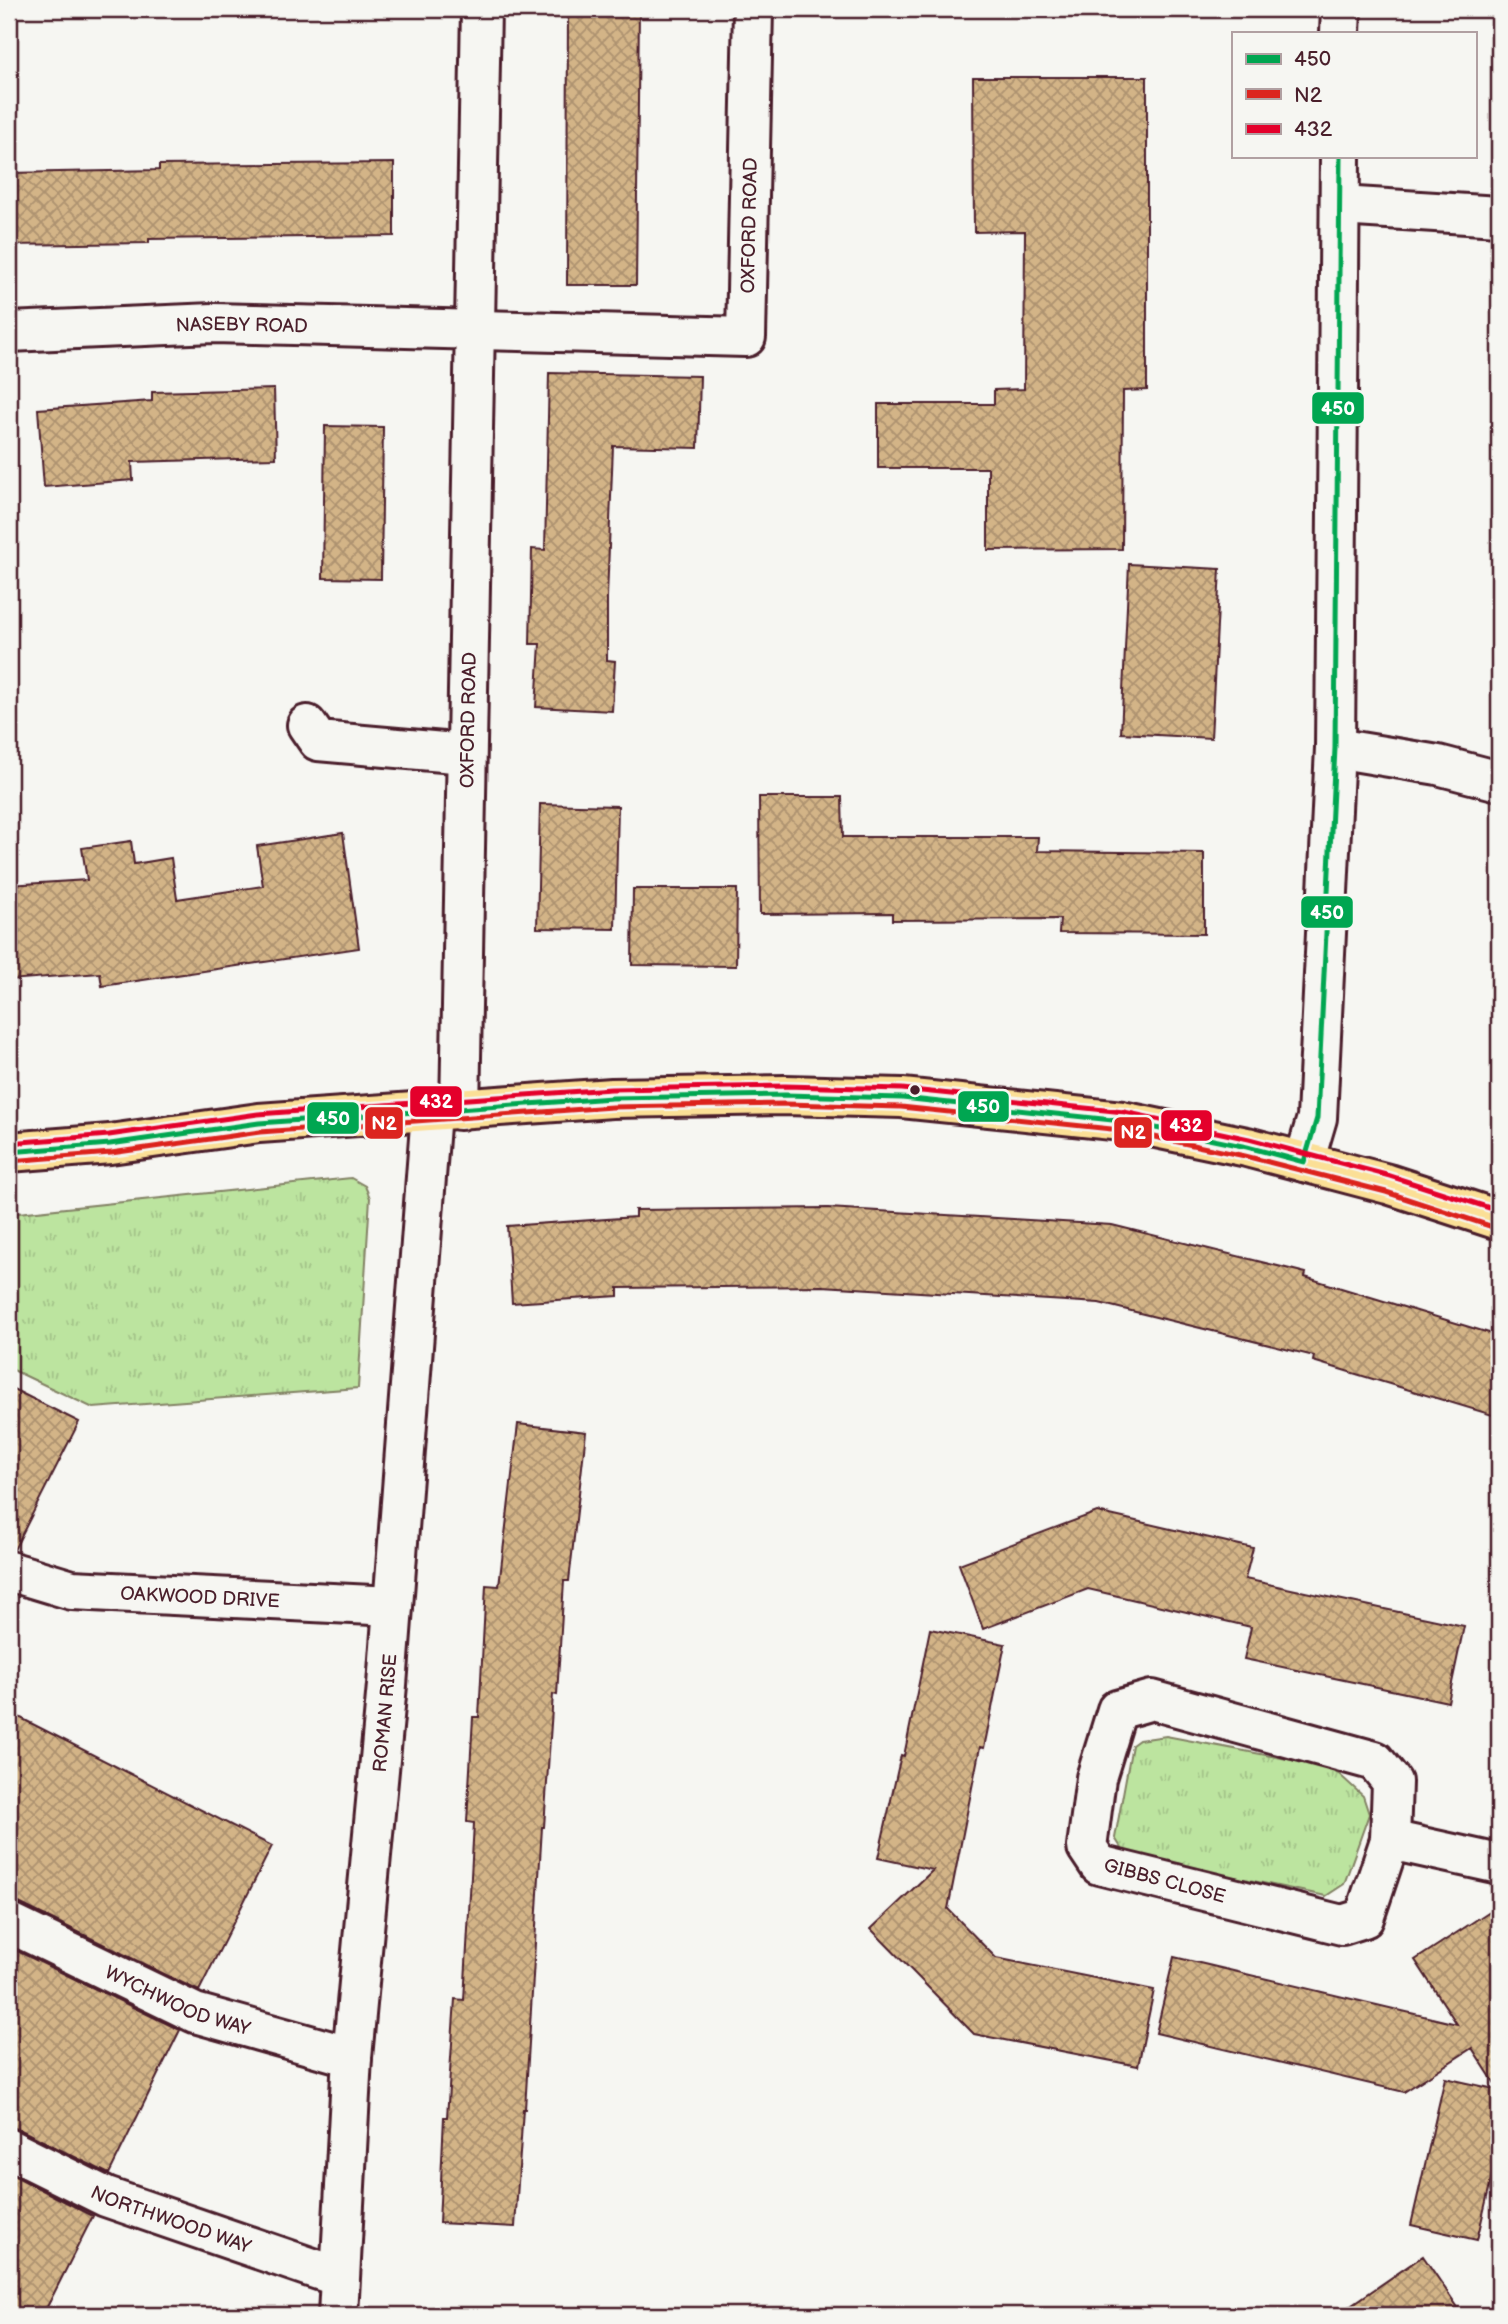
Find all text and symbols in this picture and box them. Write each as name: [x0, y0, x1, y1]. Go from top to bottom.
legend: [1232, 32, 1476, 158]
text: 450: [1294, 47, 1331, 72]
text: N2: [1294, 83, 1323, 108]
text: 432: [1294, 117, 1333, 142]
street label: OXFORD ROAD: [737, 157, 763, 294]
street label: NASEBY ROAD: [175, 313, 308, 338]
line badge: 450: [1311, 391, 1365, 425]
text: 450: [1321, 398, 1355, 421]
street label: OXFORD ROAD: [456, 652, 482, 788]
line badge: 450: [1300, 895, 1354, 929]
text: 450: [1310, 902, 1344, 925]
unlabelled marker: [908, 1083, 922, 1097]
line badge: 432: [409, 1085, 463, 1118]
line badge: 450: [957, 1090, 1010, 1123]
text: 432: [419, 1091, 453, 1114]
text: 450: [966, 1096, 1000, 1119]
line badge: 450: [306, 1101, 360, 1135]
line badge: N2: [364, 1106, 404, 1140]
text: 450: [316, 1108, 350, 1131]
line badge: 432: [1160, 1109, 1213, 1142]
text: N2: [371, 1113, 397, 1136]
text: 432: [1169, 1115, 1203, 1138]
line badge: N2: [1113, 1116, 1153, 1149]
text: N2: [1120, 1122, 1146, 1145]
street label: OAKWOOD DRIVE: [120, 1582, 280, 1613]
street label: ROMAN RISE: [369, 1653, 402, 1773]
street label: GIBBS CLOSE: [1101, 1854, 1228, 1909]
street label: WYCHWOOD WAY: [101, 1961, 254, 2041]
street label: NORTHWOOD WAY: [87, 2181, 255, 2259]

